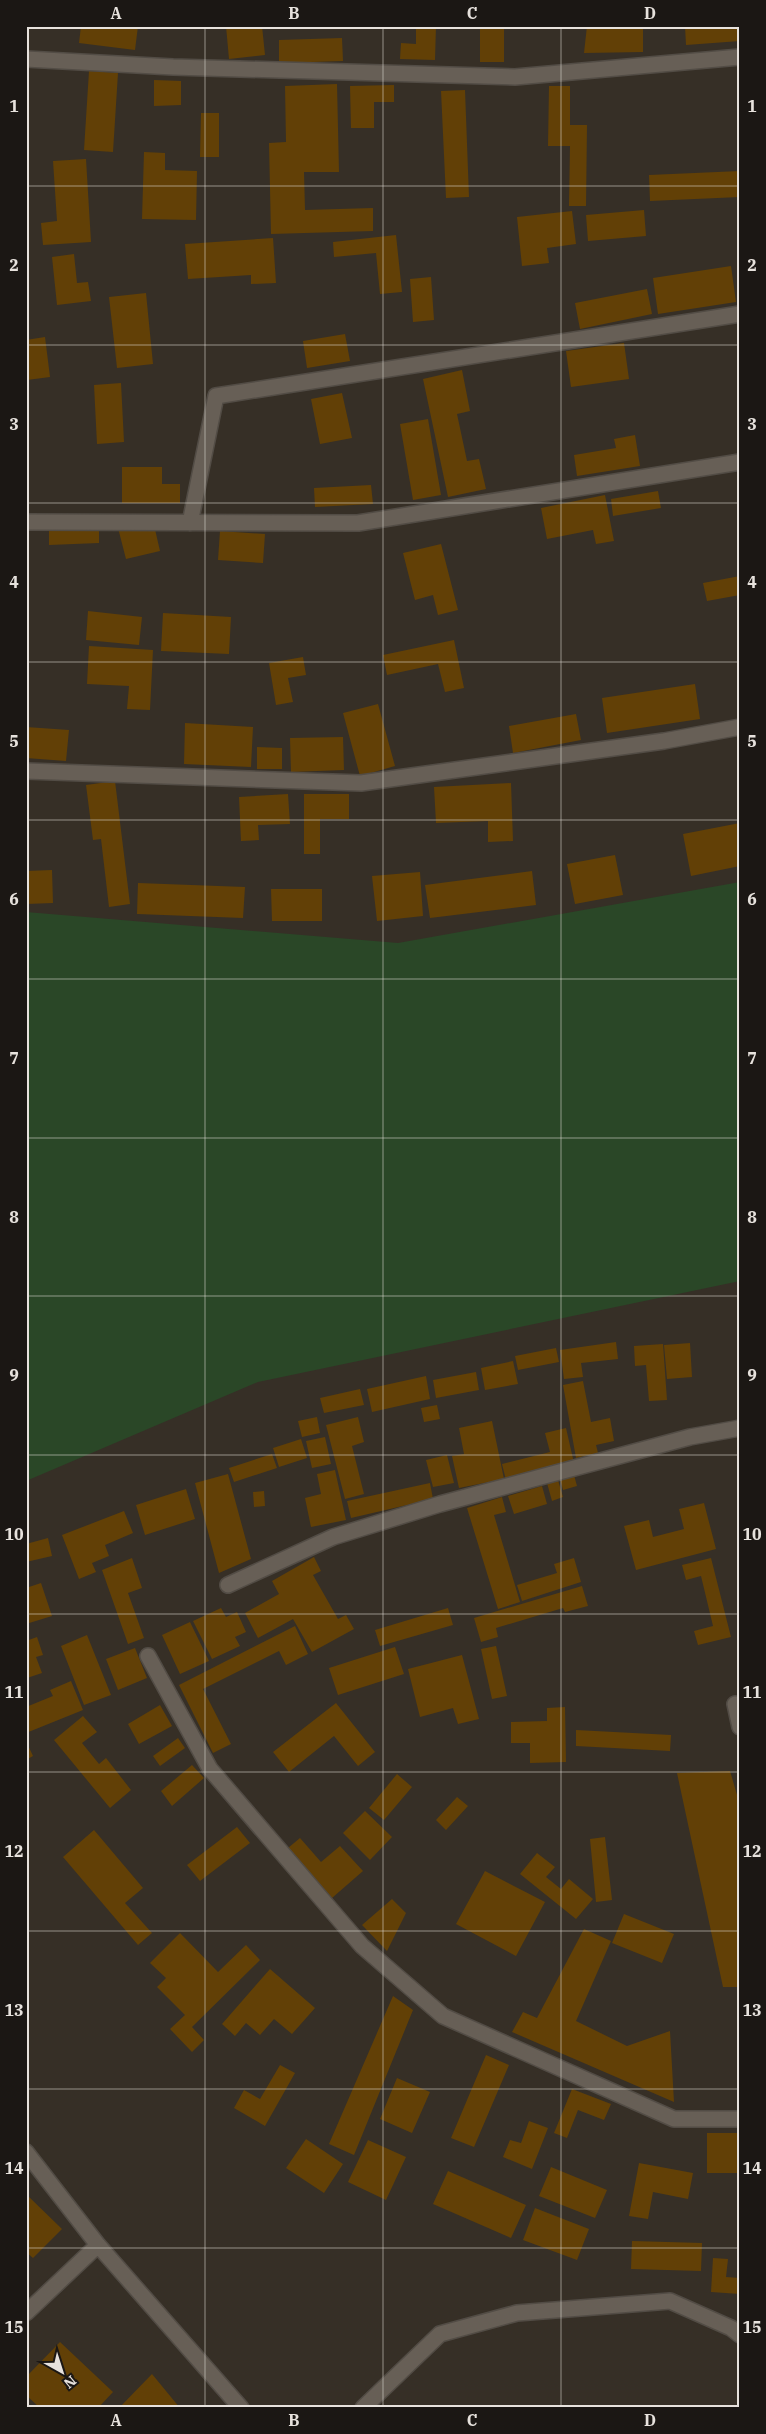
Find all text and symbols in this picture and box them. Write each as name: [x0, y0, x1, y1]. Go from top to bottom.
text: A: [110, 3, 122, 23]
text: B: [288, 3, 300, 23]
text: C: [467, 3, 477, 23]
text: D: [644, 3, 656, 23]
text: 1: [9, 96, 19, 116]
text: 1: [747, 96, 757, 116]
text: 2: [9, 255, 19, 275]
text: 2: [747, 255, 757, 275]
text: 3: [9, 414, 19, 434]
text: 3: [747, 414, 757, 434]
text: 4: [9, 572, 19, 592]
text: 4: [747, 572, 757, 592]
text: 5: [9, 731, 19, 751]
text: 5: [747, 731, 757, 751]
text: 6: [9, 889, 19, 909]
text: 6: [747, 889, 757, 909]
text: 7: [9, 1048, 19, 1068]
text: 7: [747, 1048, 757, 1068]
text: 8: [9, 1207, 19, 1227]
text: 8: [747, 1207, 757, 1227]
text: 9: [9, 1365, 19, 1385]
text: 9: [747, 1365, 757, 1385]
text: 10: [4, 1524, 24, 1544]
text: 10: [742, 1524, 762, 1544]
text: 11: [4, 1682, 24, 1702]
text: 11: [742, 1682, 762, 1702]
text: 12: [4, 1841, 24, 1861]
text: 12: [742, 1841, 762, 1861]
text: 13: [4, 2000, 24, 2020]
text: 13: [742, 2000, 762, 2020]
text: 14: [4, 2158, 24, 2178]
text: 14: [742, 2158, 762, 2178]
text: 15: [4, 2317, 24, 2337]
text: 15: [742, 2317, 762, 2337]
north arrow: [38, 2346, 88, 2396]
text: N: [60, 2372, 80, 2393]
text: A: [110, 2410, 122, 2430]
text: B: [288, 2410, 300, 2430]
text: C: [467, 2410, 477, 2430]
text: D: [644, 2410, 656, 2430]

